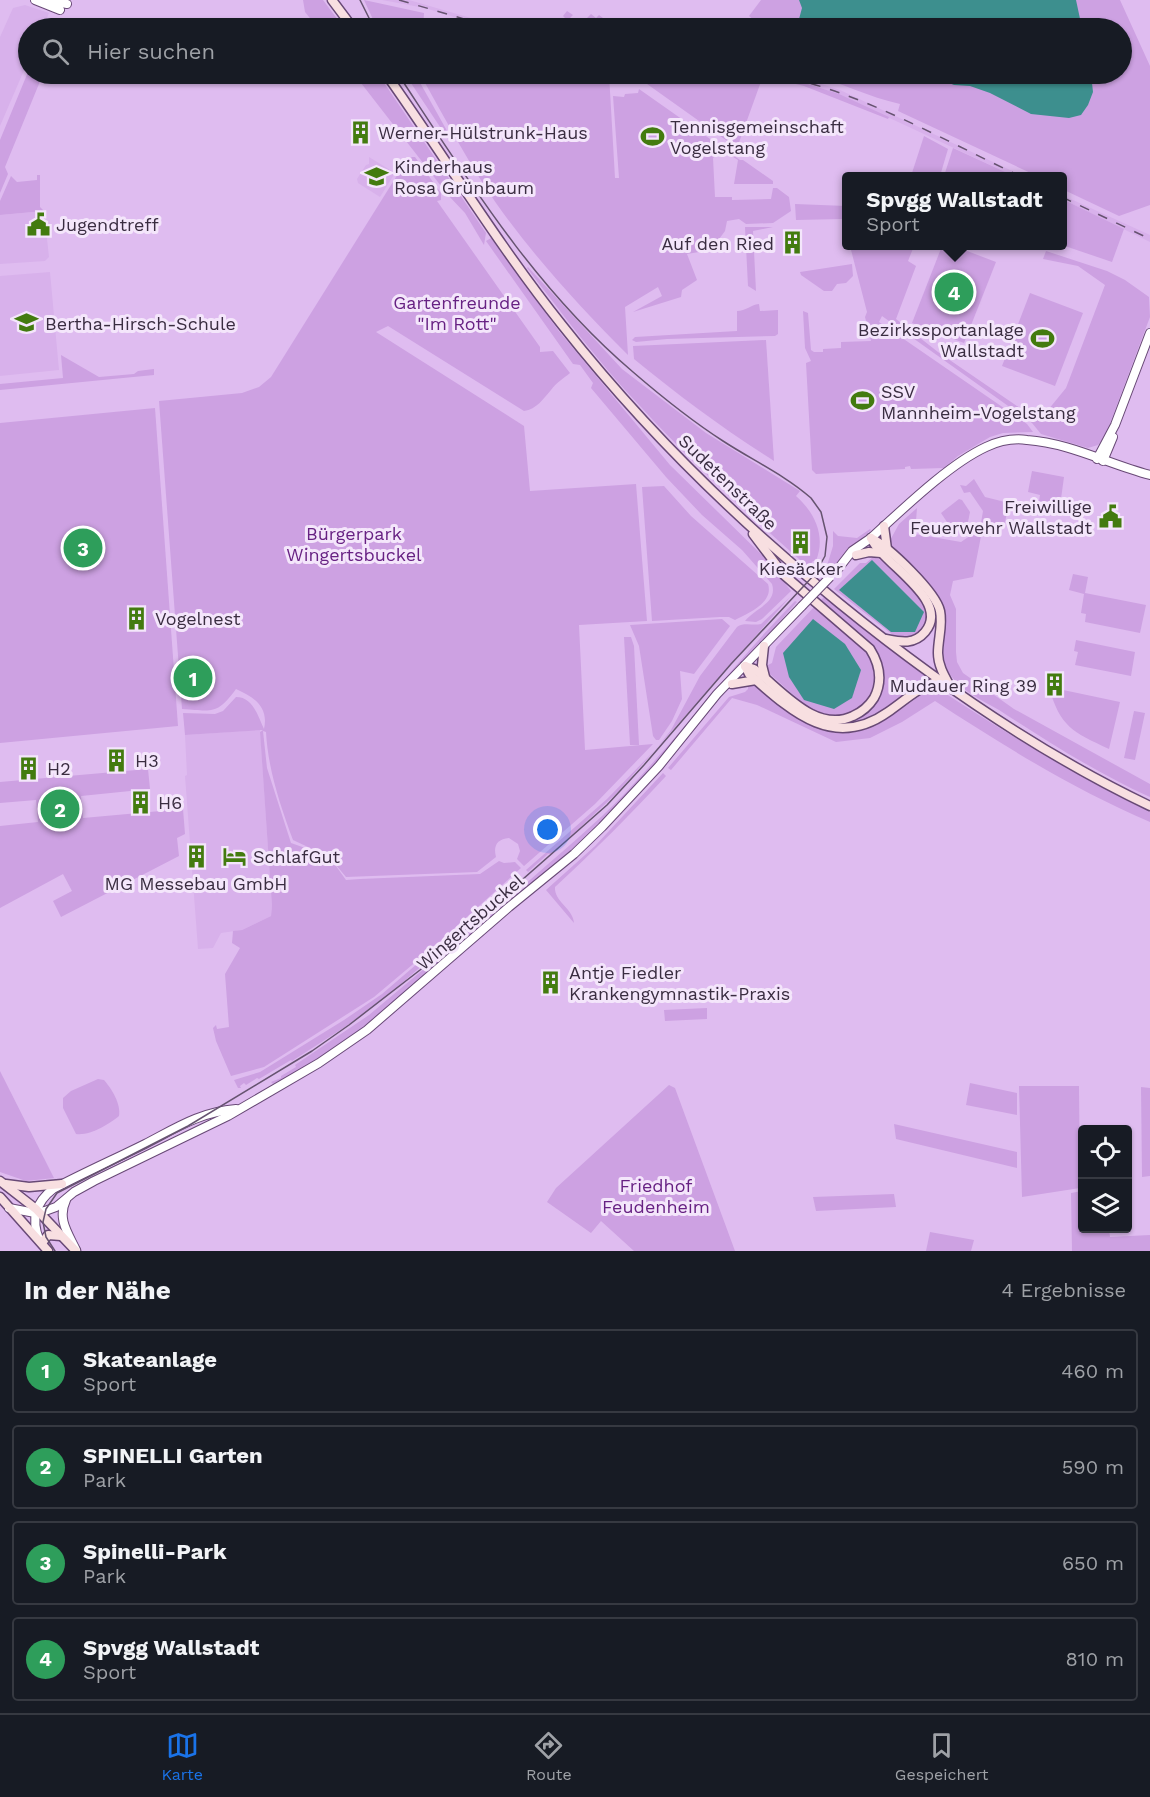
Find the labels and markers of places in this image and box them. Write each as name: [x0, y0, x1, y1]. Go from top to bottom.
place label: Tennisgemeinschaft Vogelstang: [670, 116, 844, 158]
building icon: Werner-Hülstrunk-Haus: [347, 119, 373, 145]
place label: Werner-Hülstrunk-Haus: [378, 122, 588, 143]
sports icon: Tennisgemeinschaft Vogelstang: [639, 123, 665, 149]
place label: Kinderhaus Rosa Grünbaum: [394, 156, 534, 198]
school or university icon: Kinderhaus Rosa Grünbaum: [363, 163, 389, 189]
public building icon: Jugendtreff: [25, 211, 51, 237]
place label: Jugendtreff: [56, 214, 159, 235]
building icon: Auf den Ried: [779, 230, 805, 256]
place label: Auf den Ried: [661, 233, 774, 254]
pin: 4: [934, 270, 974, 314]
school or university icon: Bertha-Hirsch-Schule: [14, 310, 40, 336]
place label: Bertha-Hirsch-Schule: [45, 313, 236, 334]
place label: Bezirkssportanlage Wallstadt: [858, 319, 1024, 361]
sports icon: Bezirkssportanlage Wallstadt: [1029, 326, 1055, 352]
place label: SSV Mannheim-Vogelstang: [881, 381, 1076, 423]
sports icon: SSV Mannheim-Vogelstang: [850, 388, 876, 414]
place label: Freiwillige Feuerwehr Wallstadt: [910, 496, 1092, 538]
public building icon: Freiwillige Feuerwehr Wallstadt: [1097, 503, 1123, 529]
pin: 3: [64, 526, 103, 570]
building icon: Kiesäcker: [788, 529, 814, 555]
place label: Kiesäcker: [759, 558, 843, 579]
building icon: Vogelnest: [124, 605, 150, 631]
place label: Vogelnest: [155, 608, 241, 629]
pin: 1: [174, 656, 212, 700]
building icon: Mudauer Ring 39: [1042, 672, 1068, 698]
place label: Mudauer Ring 39: [890, 675, 1037, 696]
building icon: H3: [104, 747, 130, 773]
place label: H3: [135, 750, 159, 771]
building icon: H2: [16, 755, 42, 781]
place label: H2: [47, 758, 71, 779]
pin: 2: [40, 786, 80, 832]
building icon: H6: [127, 789, 153, 815]
place label: H6: [158, 792, 182, 813]
hotel icon: SchlafGut: [222, 843, 248, 869]
building icon: MG Messebau GmbH: [183, 844, 209, 870]
place label: SchlafGut: [253, 846, 341, 867]
place label: MG Messebau GmbH: [105, 873, 287, 894]
place label: Antje Fiedler Krankengymnastik-Praxis: [569, 962, 790, 1004]
building icon: Antje Fiedler Krankengymnastik-Praxis: [538, 969, 564, 995]

